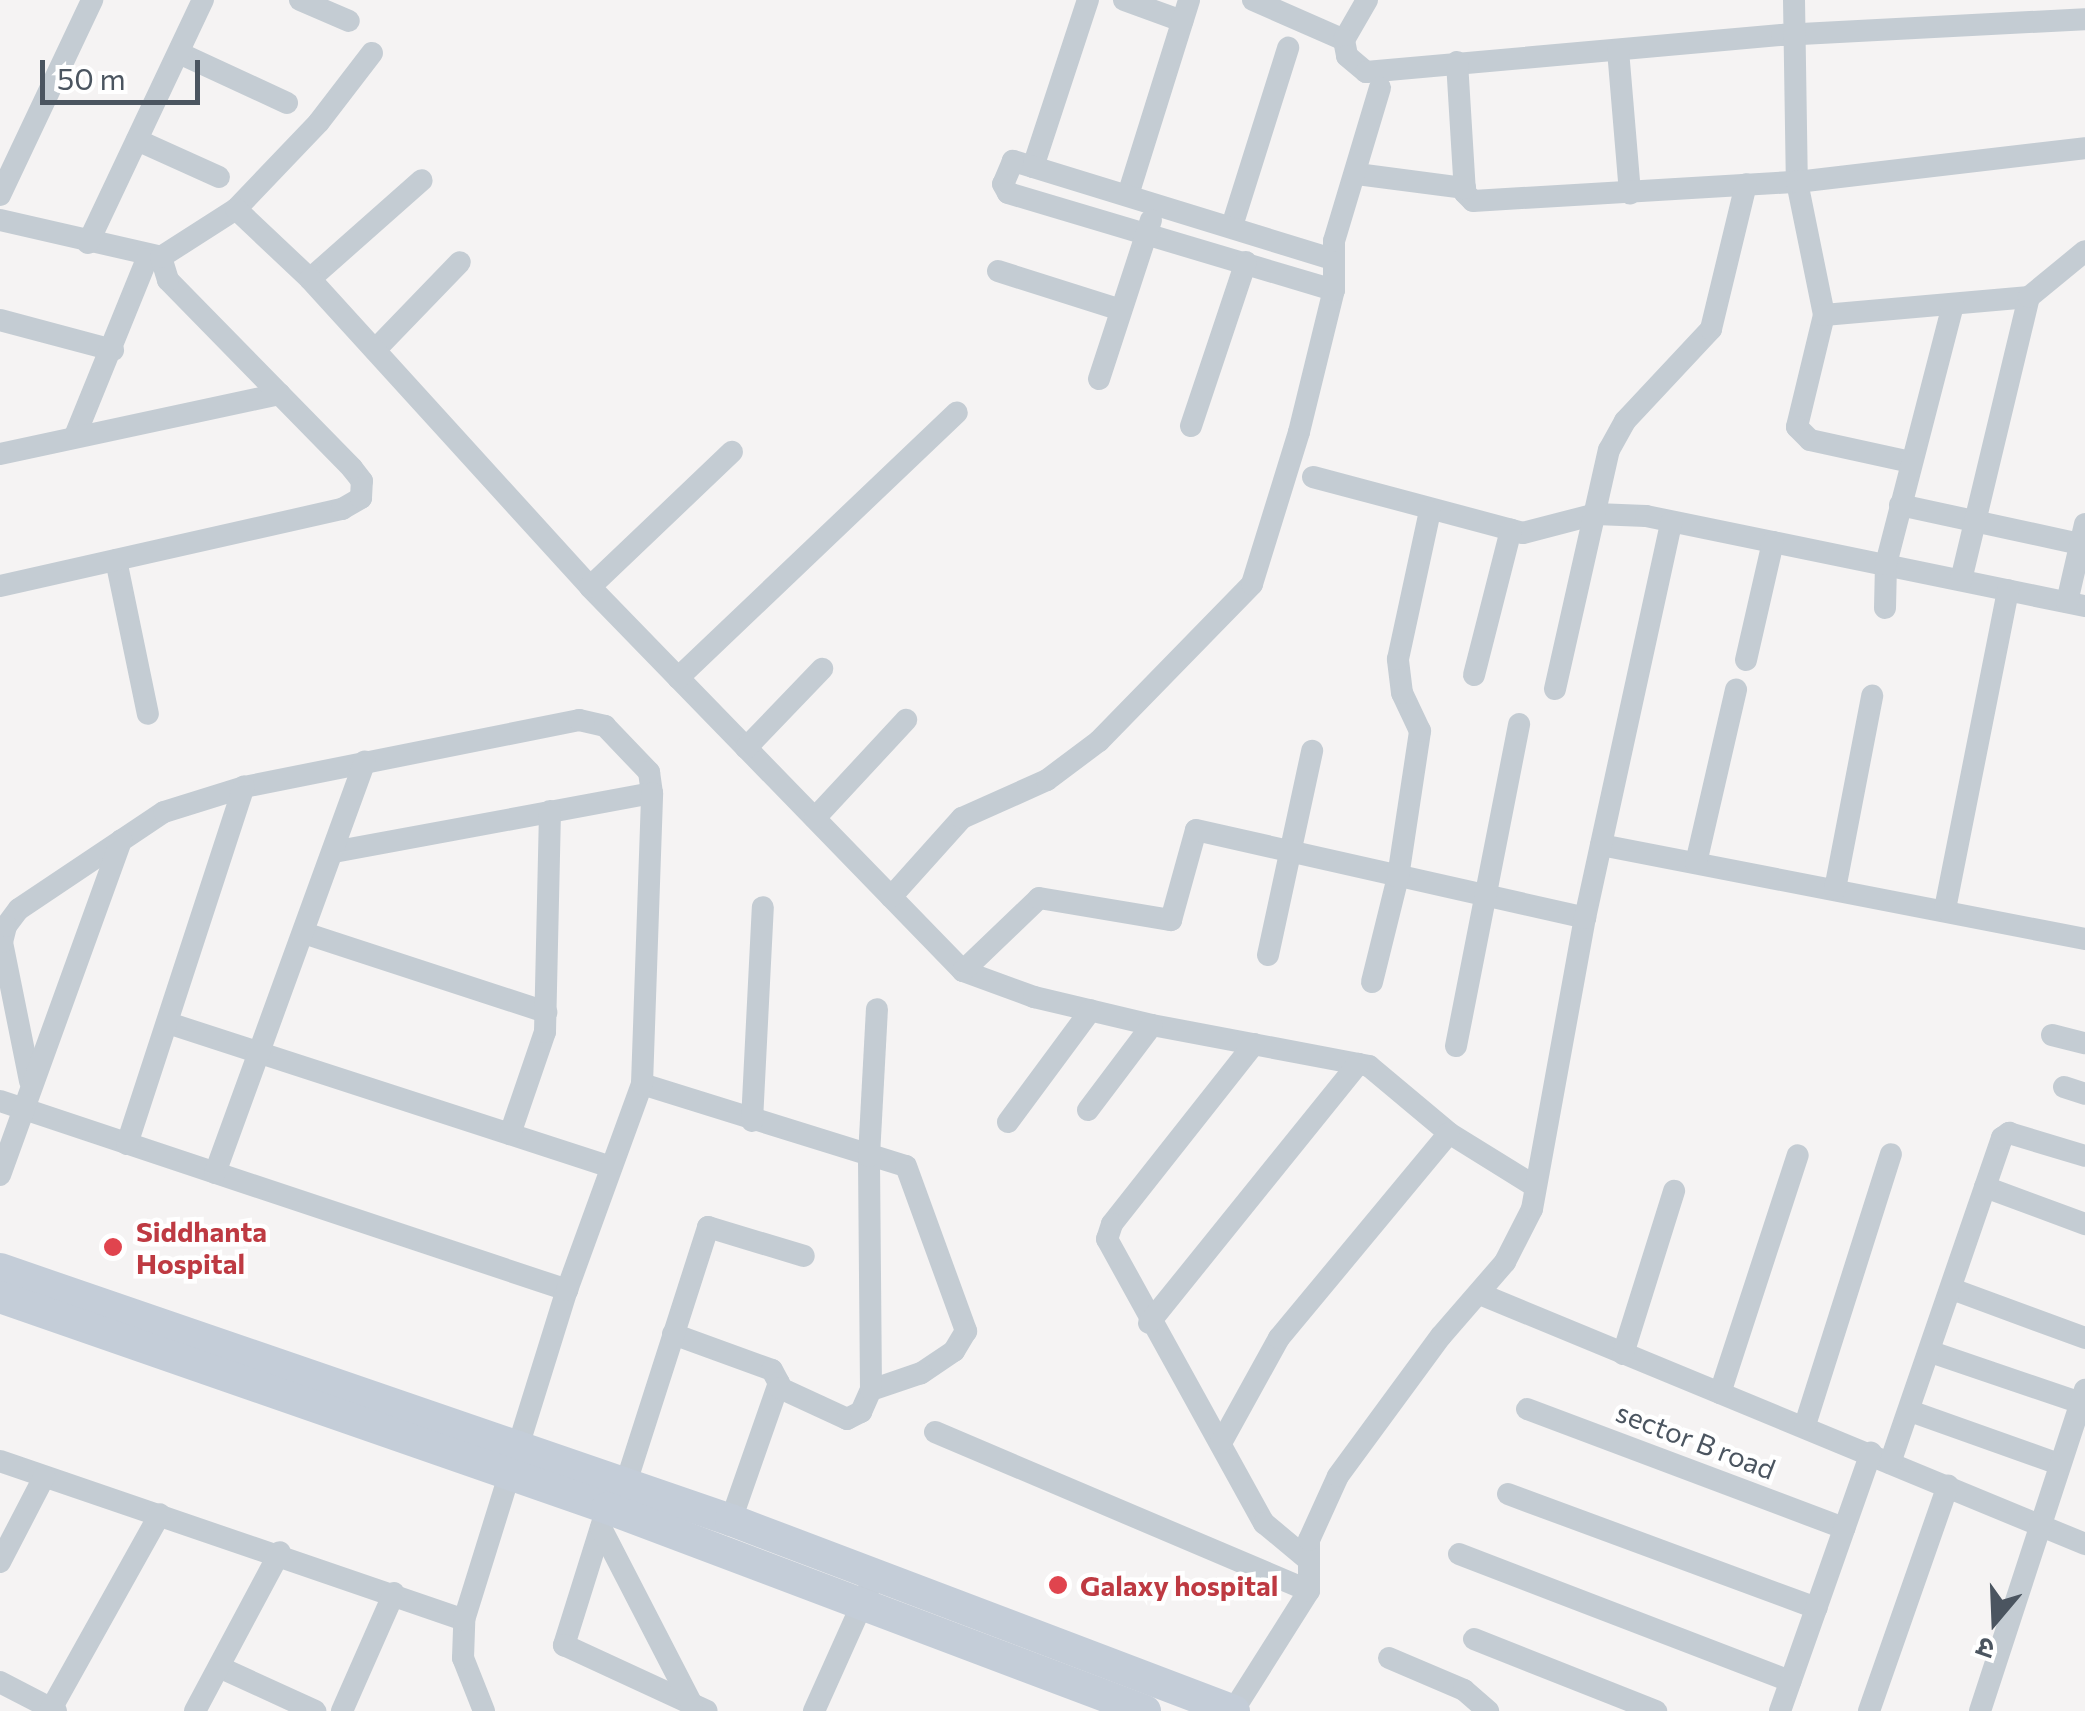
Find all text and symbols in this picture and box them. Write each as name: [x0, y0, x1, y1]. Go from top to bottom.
scale bar: [45, 40, 205, 102]
text: 50 m: [57, 59, 126, 96]
place label: Siddhanta Hospital: [136, 1214, 267, 1280]
marker: Siddhanta Hospital: [100, 1234, 126, 1260]
street label: sector B road: [1612, 1394, 1780, 1486]
place label: Galaxy hospital: [1080, 1568, 1278, 1602]
north arrow: [1945, 1571, 2045, 1671]
marker: Galaxy hospital: [1045, 1572, 1071, 1598]
text: उ: [1972, 1631, 1999, 1668]

